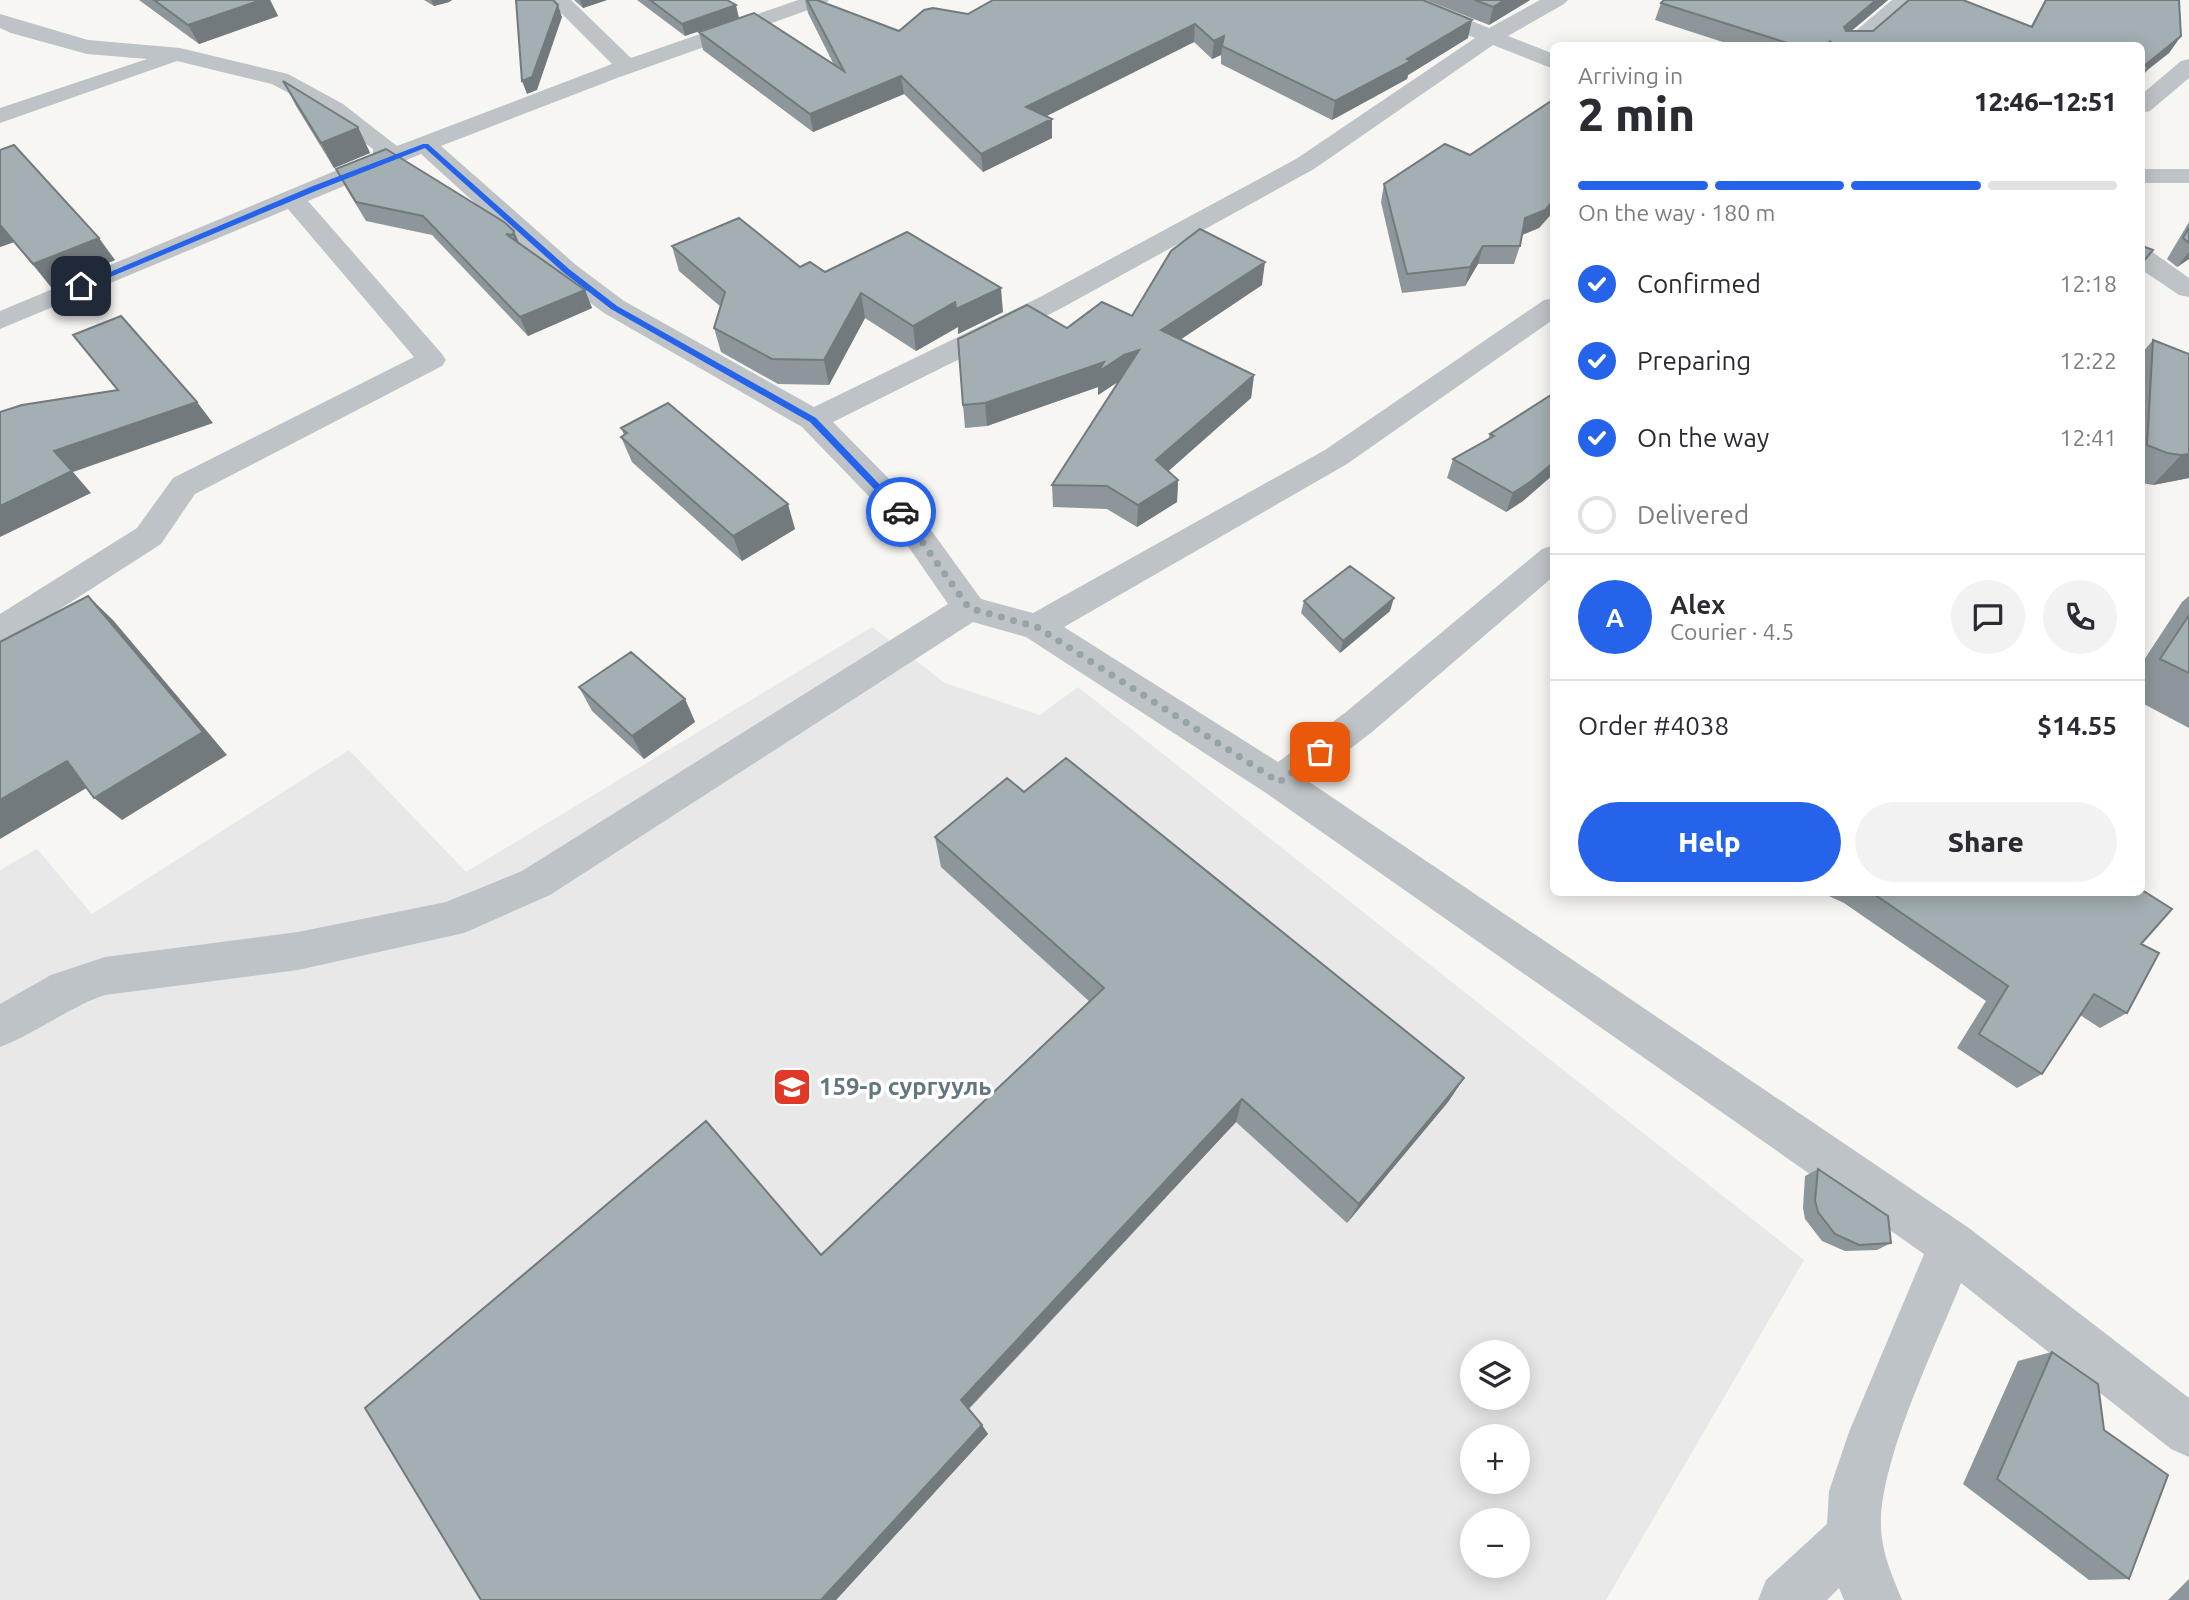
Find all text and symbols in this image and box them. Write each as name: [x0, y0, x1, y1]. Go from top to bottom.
text: Arriving in: [1578, 63, 1683, 88]
text: 12:46–12:51: [1974, 87, 2117, 116]
text: 2 min: [1578, 88, 1695, 140]
text: On the way · 180 m: [1578, 200, 1775, 225]
pin: [51, 256, 111, 316]
icon: check: [1578, 265, 1616, 303]
icon: home: [62, 267, 100, 305]
text: Confirmed: [1637, 269, 1761, 298]
text: 12:18: [2059, 271, 2117, 296]
icon: check: [1578, 342, 1616, 380]
text: Preparing: [1637, 346, 1751, 375]
text: 12:22: [2059, 348, 2117, 373]
icon: check: [1578, 419, 1616, 457]
text: On the way: [1637, 423, 1769, 452]
text: 12:41: [2059, 425, 2117, 450]
courier: [866, 477, 936, 547]
icon: car: [882, 493, 920, 531]
text: Delivered: [1637, 500, 1749, 529]
button: chat: [1951, 580, 2025, 654]
button: phone: [2043, 580, 2117, 654]
text: Alex: [1670, 590, 1725, 619]
text: A: [1606, 603, 1624, 632]
text: Courier · 4.5: [1670, 619, 1794, 644]
text: Order #4038: [1578, 711, 1729, 740]
text: $14.55: [2037, 711, 2117, 740]
pin: [1290, 722, 1350, 782]
icon: bag: [1301, 733, 1339, 771]
button: Help: [1578, 802, 1841, 882]
button: Share: [1855, 802, 2117, 882]
school or university icon: 159-р сургууль: [771, 1066, 813, 1108]
place label: 159-р сургууль: [819, 1073, 992, 1100]
map controls: [1460, 1340, 1530, 1578]
button: layers: [1460, 1340, 1530, 1410]
button: +: [1460, 1424, 1530, 1494]
button: −: [1460, 1508, 1530, 1578]

